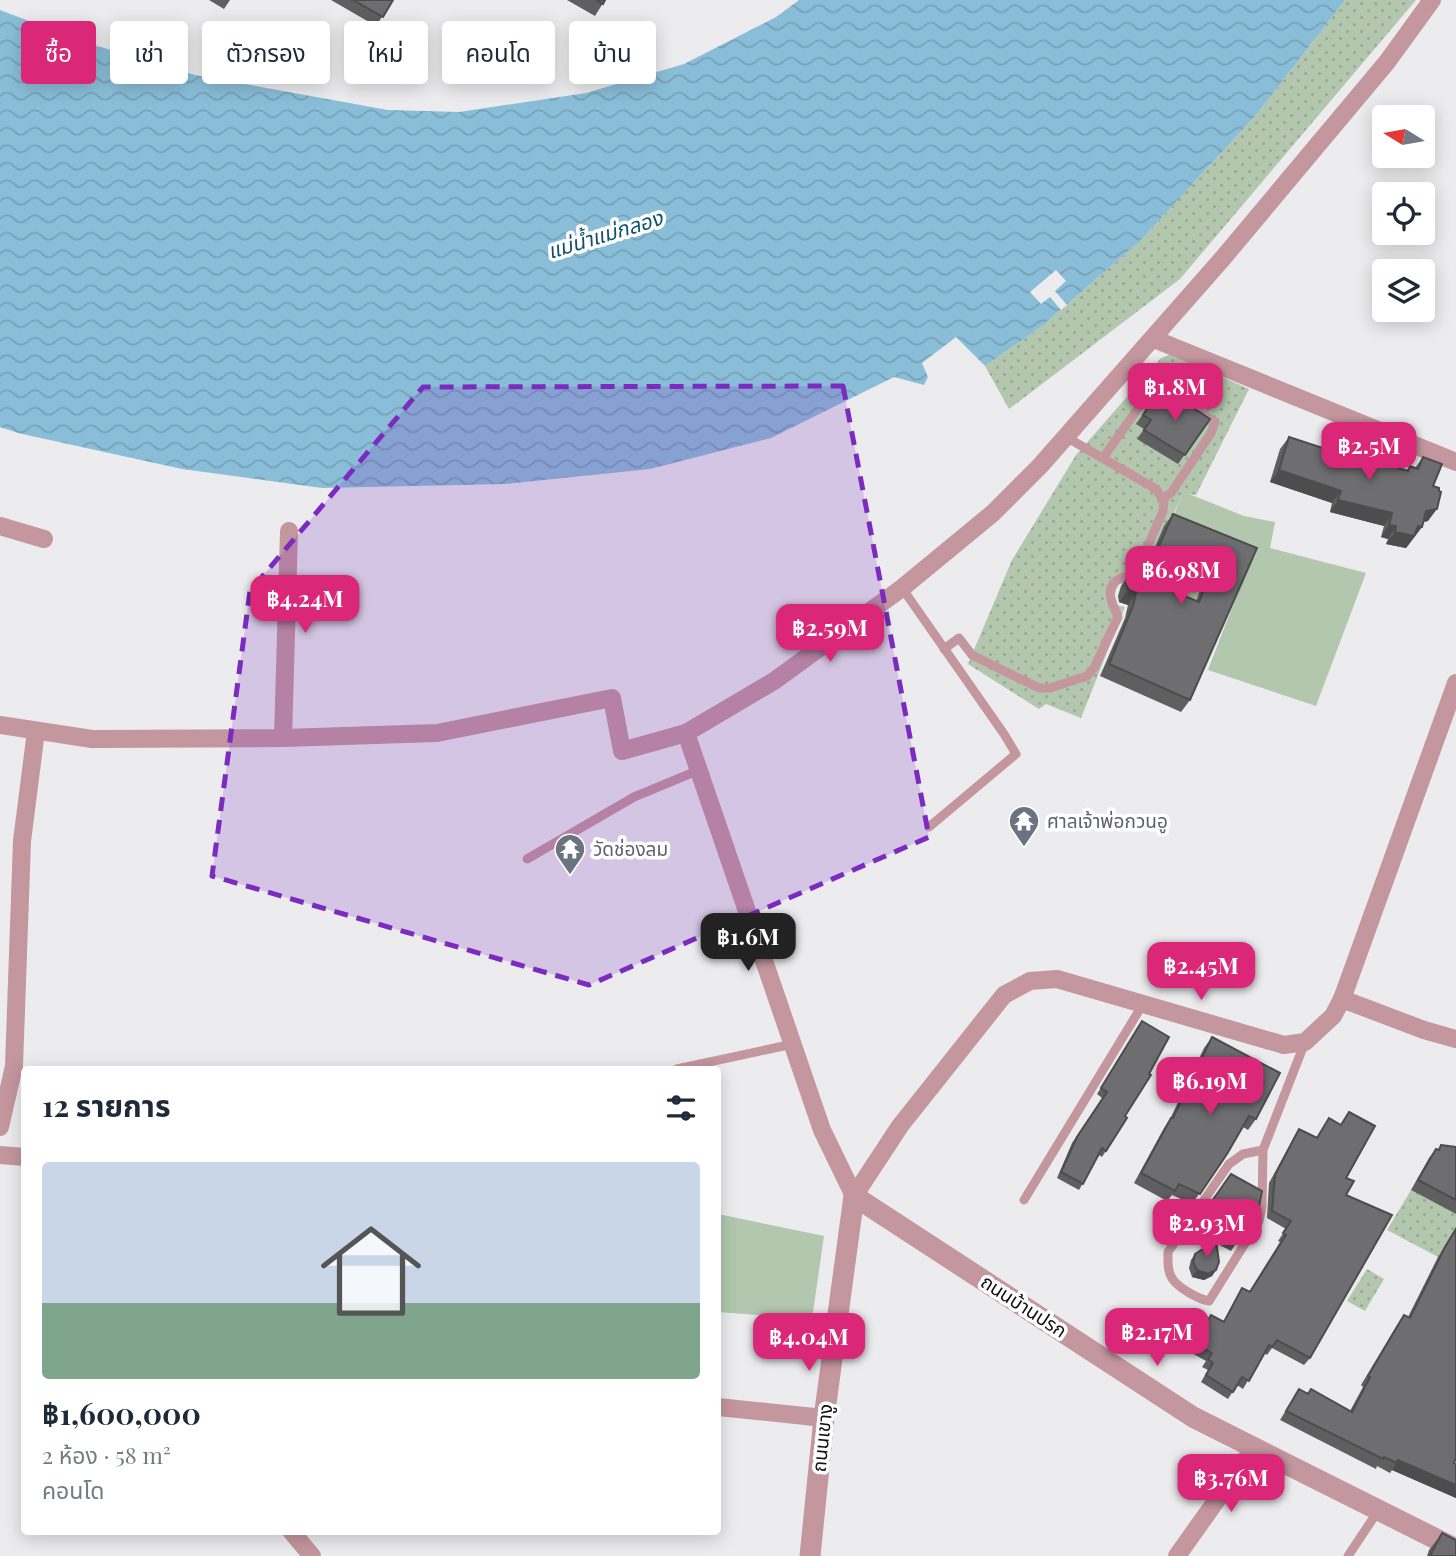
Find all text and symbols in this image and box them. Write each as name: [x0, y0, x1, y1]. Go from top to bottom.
chip: ซื้อ: [21, 21, 96, 84]
chip: เช่า: [110, 21, 188, 84]
chip: ตัวกรอง: [202, 21, 330, 84]
chip: ใหม่: [344, 21, 428, 84]
chip: คอนโด: [442, 21, 555, 84]
chip: บ้าน: [569, 21, 656, 84]
north arrow: [1372, 105, 1435, 168]
map controls: [1372, 105, 1435, 322]
button: locate: [1372, 182, 1435, 245]
water label: แม่น้ำแม่กลอง: [543, 202, 667, 264]
button: layers: [1372, 259, 1435, 322]
pin: ฿1.8M: [1126, 364, 1224, 423]
text: ฿1.8M: [1144, 370, 1206, 401]
pin: ฿2.5M: [1320, 422, 1418, 482]
text: ฿2.5M: [1337, 429, 1401, 460]
pin: ฿6.98M: [1124, 546, 1238, 606]
text: ฿6.98M: [1141, 553, 1221, 584]
pin: ฿4.24M: [248, 576, 362, 635]
text: ฿4.24M: [266, 582, 344, 613]
pin: ฿2.59M: [773, 604, 887, 664]
text: ฿2.59M: [792, 611, 868, 642]
temple icon: ศาลเจ้าพ่อกวนอู: [1007, 804, 1041, 848]
place label: ศาลเจ้าพ่อกวนอู: [1047, 807, 1168, 834]
temple icon: วัดช่องลม: [553, 832, 587, 876]
place label: วัดช่องลม: [593, 835, 668, 861]
pin: ฿1.6M: [699, 914, 797, 973]
text: ฿1.6M: [717, 920, 779, 951]
pin: ฿2.45M: [1144, 942, 1258, 1002]
text: ฿2.45M: [1163, 949, 1239, 980]
pin: ฿6.19M: [1153, 1058, 1267, 1117]
text: ฿6.19M: [1172, 1064, 1248, 1095]
text: 12 รายการ: [42, 1085, 170, 1125]
icon: filters: [662, 1089, 700, 1127]
pin: ฿2.93M: [1150, 1200, 1264, 1259]
text: ฿2.93M: [1169, 1206, 1245, 1237]
icon: home: [308, 1208, 434, 1334]
street label: ถนนบ้านปรก: [976, 1268, 1073, 1343]
pin: ฿2.17M: [1100, 1308, 1214, 1368]
pin: ฿4.04M: [752, 1314, 866, 1373]
text: ฿2.17M: [1121, 1315, 1193, 1346]
text: ฿4.04M: [769, 1320, 849, 1351]
text: ฿1,600,000: [42, 1393, 201, 1433]
street label: ถนนเขางู: [805, 1403, 839, 1473]
text: 2 ห้อง · 58 m²: [42, 1439, 171, 1470]
pin: ฿3.76M: [1174, 1454, 1288, 1514]
text: ฿3.76M: [1193, 1461, 1269, 1492]
text: คอนโด: [42, 1474, 104, 1505]

